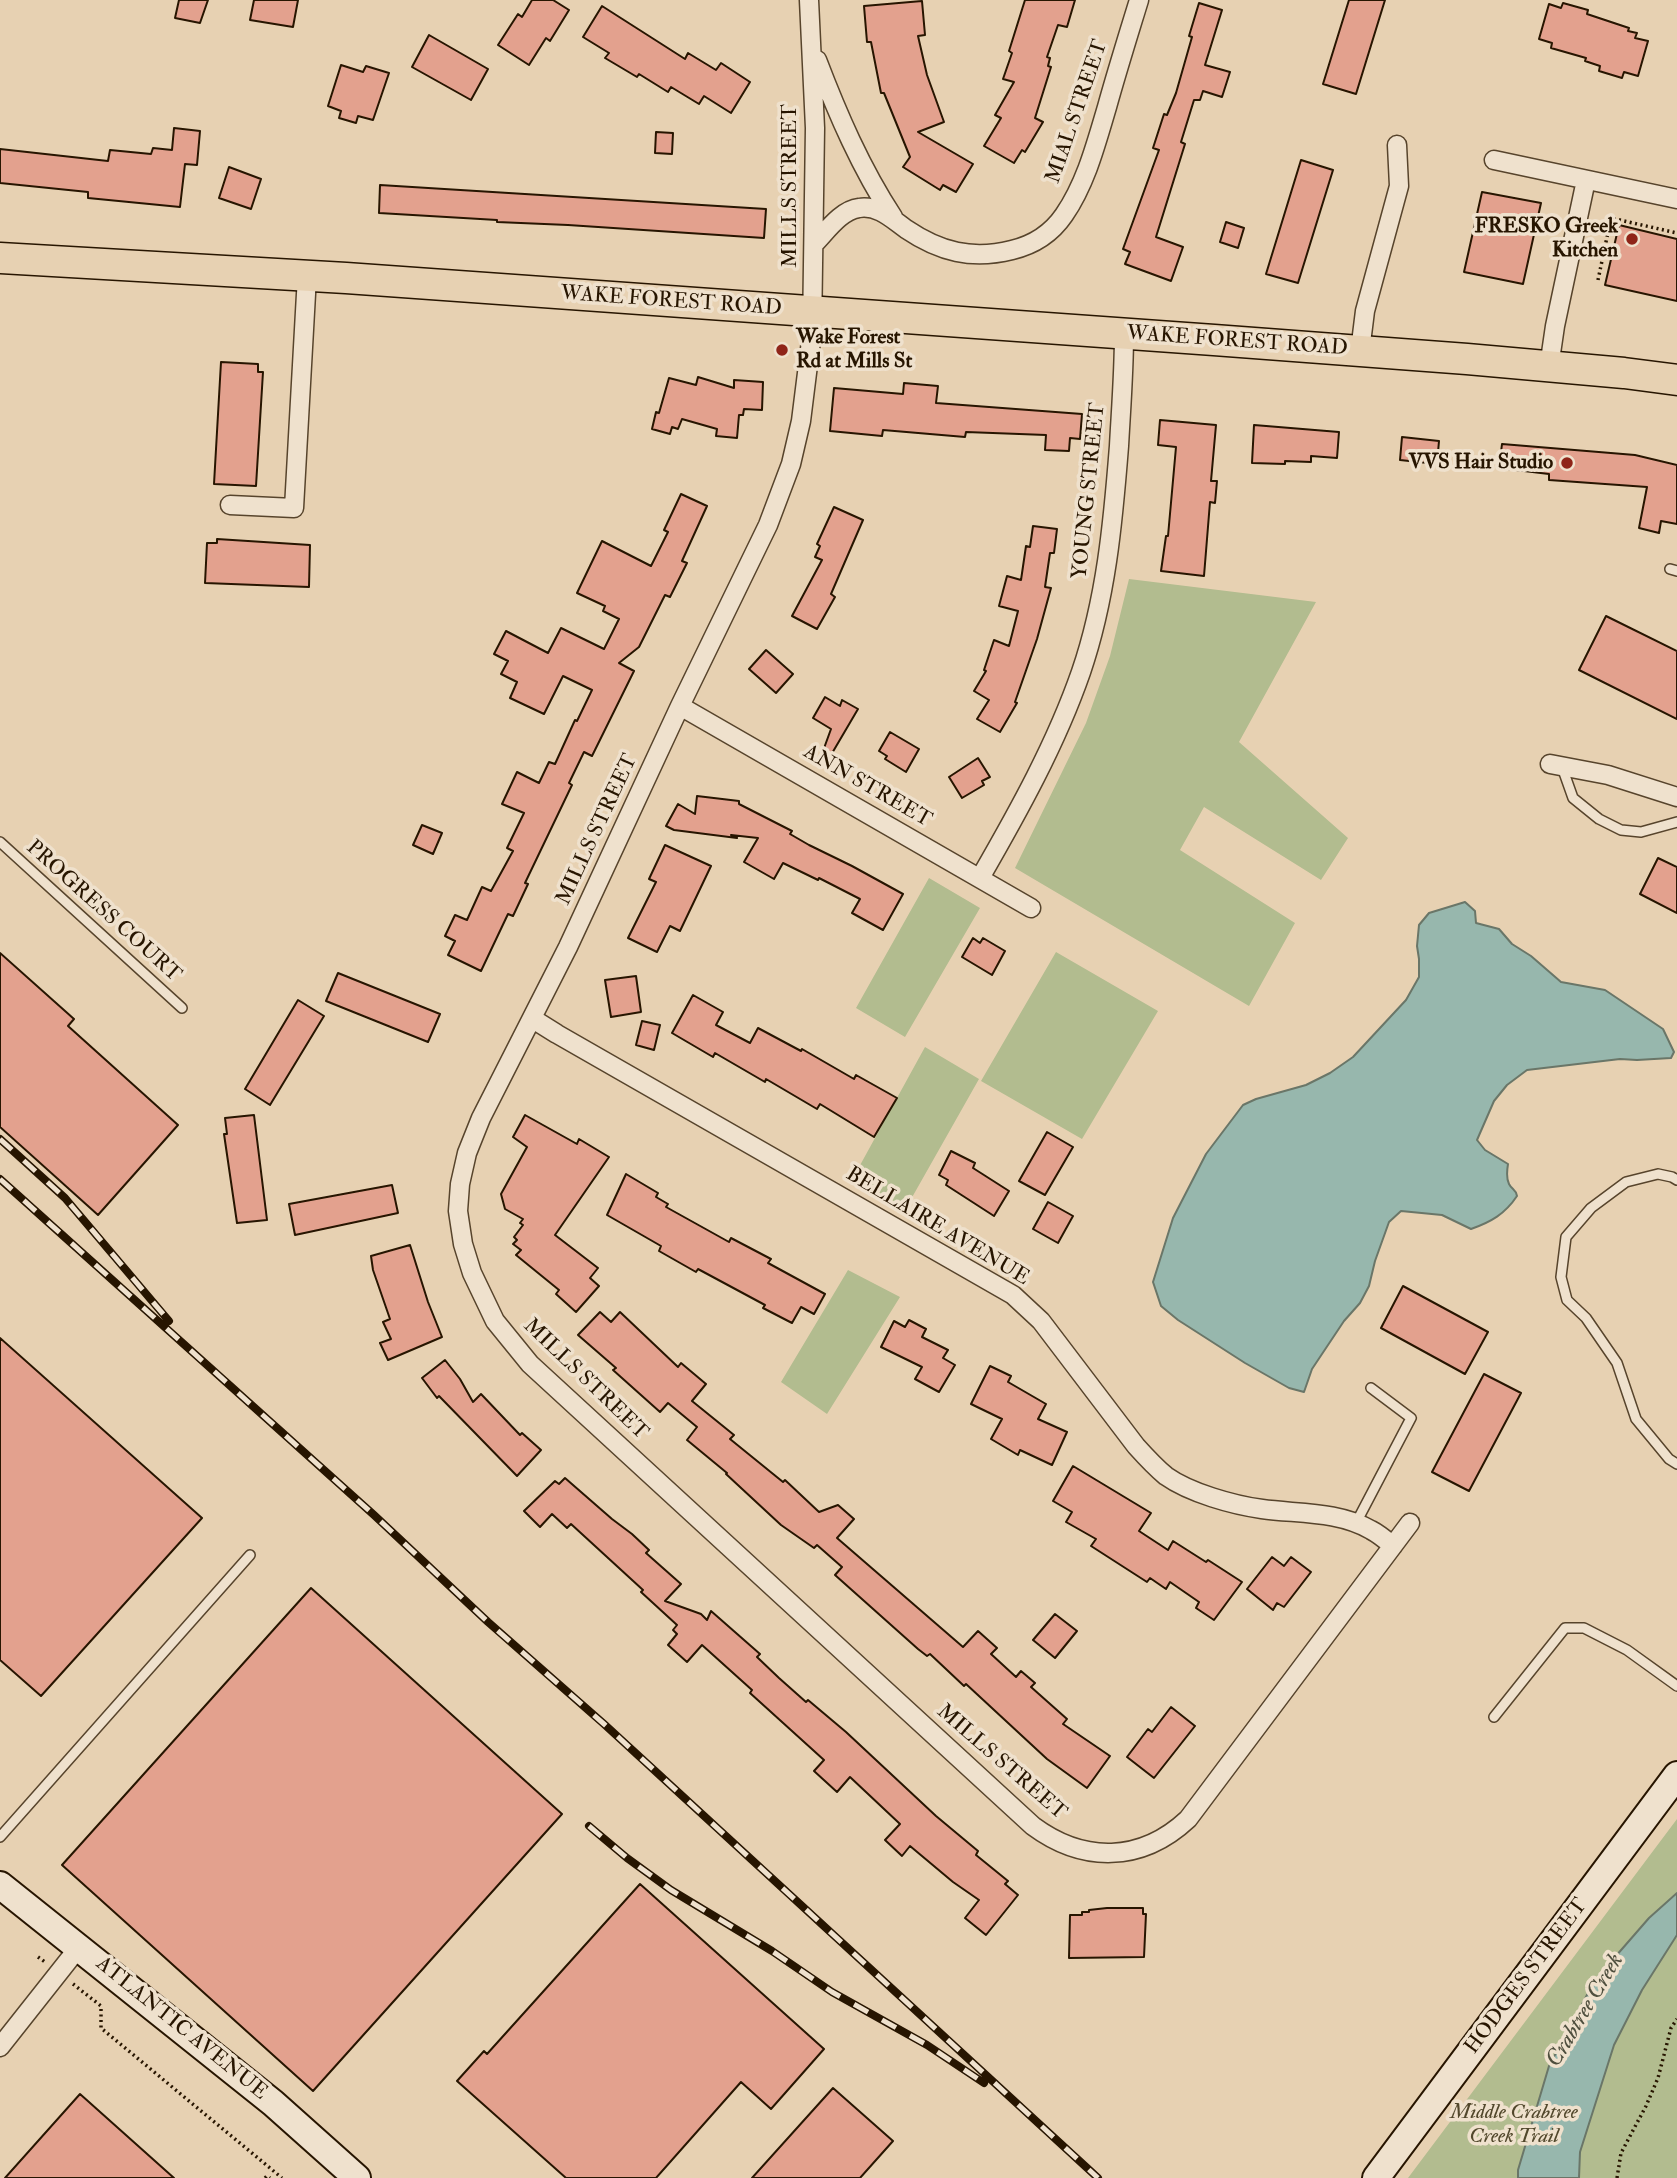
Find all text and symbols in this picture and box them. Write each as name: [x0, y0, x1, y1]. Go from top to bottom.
street label: MIAL STREET: [1042, 37, 1114, 187]
street label: MILLS STREET: [778, 104, 804, 268]
place label: FRESKO Greek Kitchen: [1474, 214, 1618, 264]
marker: FRESKO Greek Kitchen: [1624, 231, 1640, 247]
street label: WAKE FOREST ROAD: [560, 282, 782, 322]
street label: WAKE FOREST ROAD: [1126, 322, 1348, 362]
place label: Wake Forest Rd at Mills St: [796, 325, 912, 375]
marker: Wake Forest Rd at Mills St: [774, 342, 790, 358]
street label: YOUNG STREET: [1068, 402, 1112, 580]
place label: VVS Hair Studio: [1408, 450, 1553, 476]
marker: VVS Hair Studio: [1559, 455, 1575, 471]
street label: ANN STREET: [799, 740, 935, 834]
street label: MILLS STREET: [552, 751, 644, 909]
street label: PROGRESS COURT: [20, 836, 186, 988]
street label: BELLAIRE AVENUE: [841, 1162, 1033, 1292]
street label: MILLS STREET: [517, 1314, 653, 1446]
street label: MILLS STREET: [931, 1700, 1071, 1826]
street label: HODGES STREET: [1460, 1894, 1594, 2060]
water label: Crabtree Creek: [1541, 1949, 1631, 2073]
street label: ATLANTIC AVENUE: [90, 1952, 272, 2106]
park label: Middle Crabtree Creek Trail: [1450, 2100, 1578, 2150]

